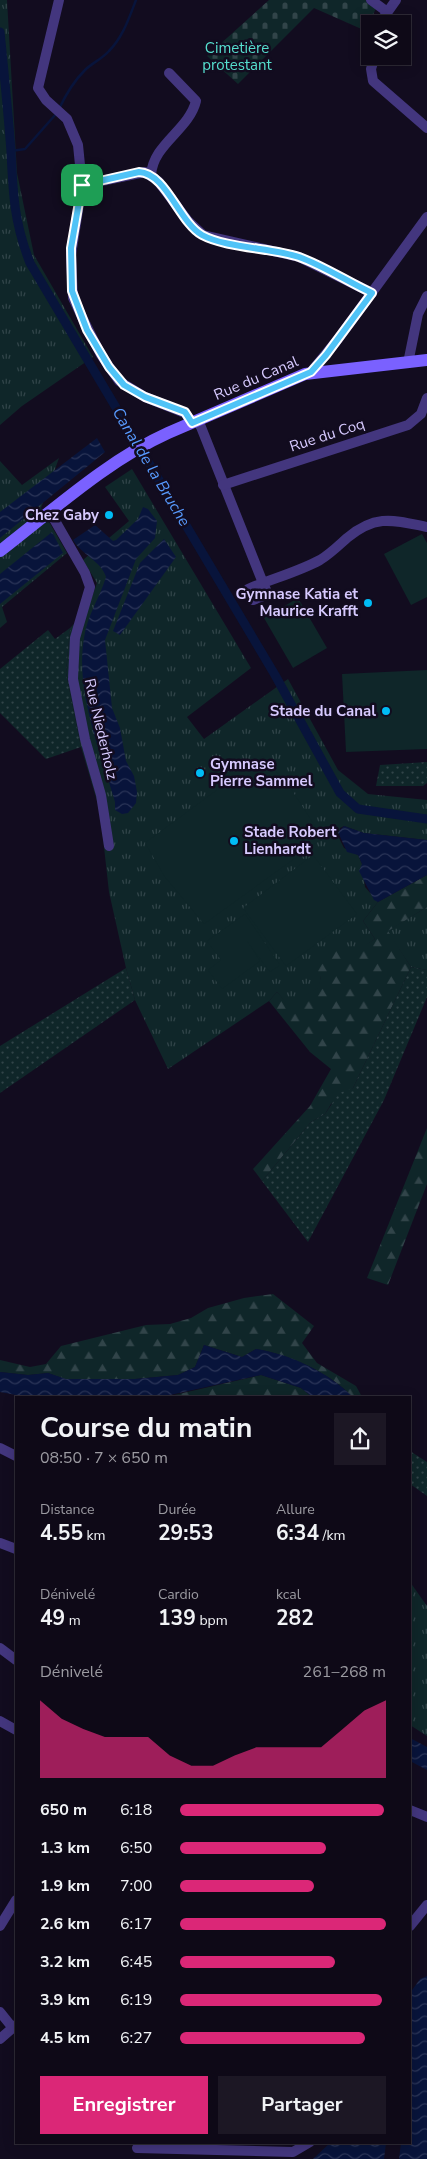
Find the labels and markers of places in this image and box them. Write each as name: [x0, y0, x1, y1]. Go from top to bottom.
pin: [61, 164, 103, 206]
place label: Chez Gaby: [25, 505, 99, 525]
marker: Chez Gaby: [103, 509, 115, 521]
place label: Gymnase Katia et Maurice Krafft: [236, 584, 358, 621]
marker: Gymnase Katia et Maurice Krafft: [362, 597, 374, 609]
place label: Stade du Canal: [270, 701, 376, 721]
marker: Stade du Canal: [380, 705, 392, 717]
place label: Gymnase Pierre Sammel: [210, 754, 313, 791]
marker: Gymnase Pierre Sammel: [194, 767, 206, 779]
place label: Stade Robert Lienhardt: [244, 822, 337, 859]
marker: Stade Robert Lienhardt: [228, 835, 240, 847]

